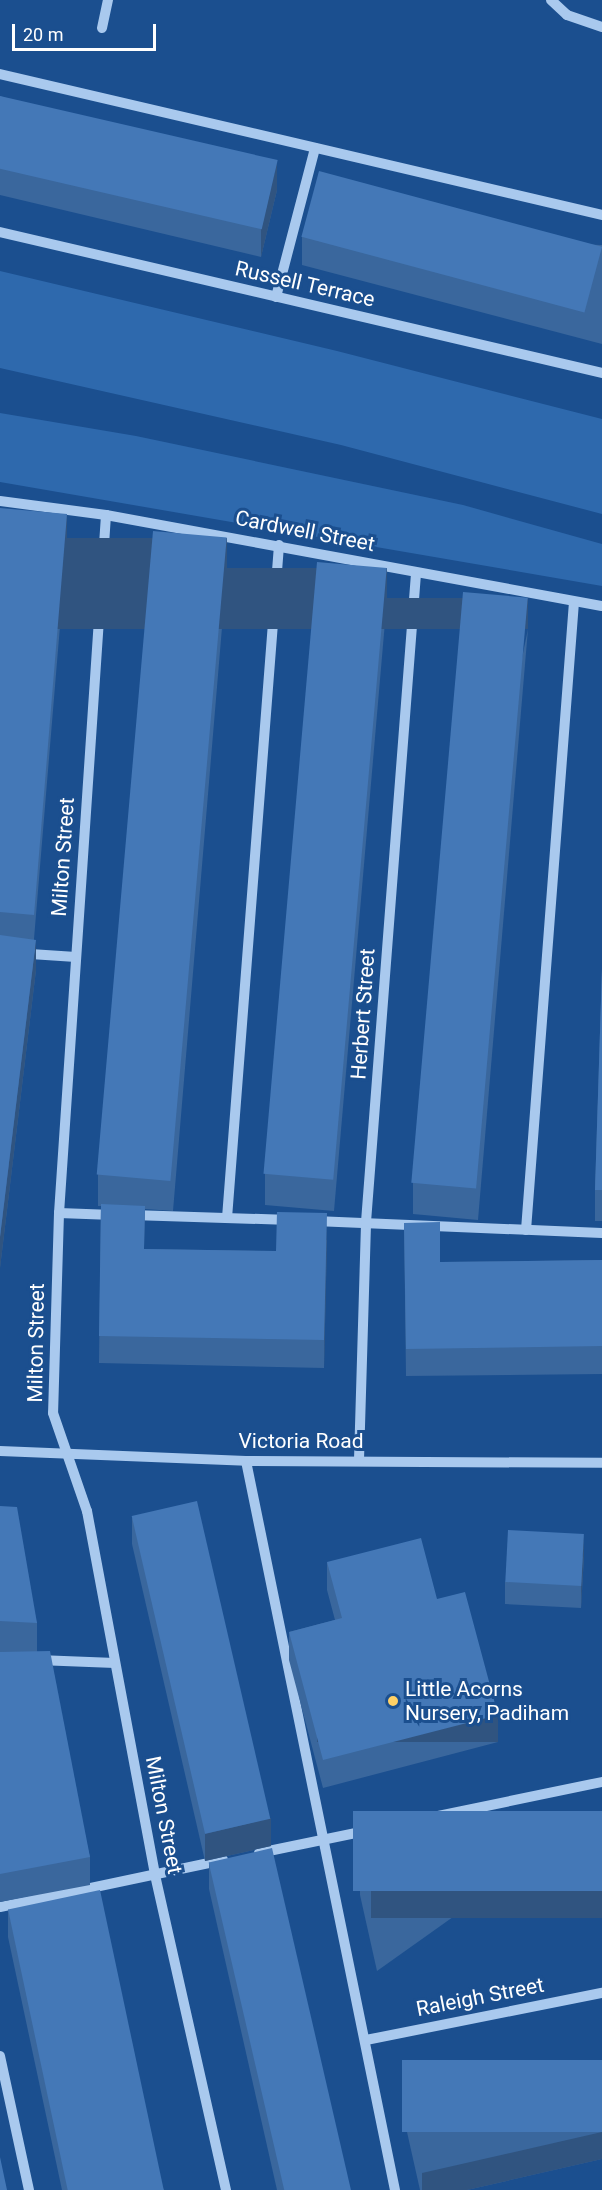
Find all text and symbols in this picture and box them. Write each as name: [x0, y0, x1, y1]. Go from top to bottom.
scale bar: [15, 12, 159, 50]
text: 20 m: [23, 24, 63, 45]
street label: Russell Terrace: [233, 256, 377, 312]
street label: Cardwell Street: [233, 505, 377, 557]
street label: Milton Street: [46, 797, 80, 917]
street label: Herbert Street: [346, 948, 380, 1080]
street label: Milton Street: [22, 1283, 50, 1403]
street label: Victoria Road: [238, 1428, 364, 1454]
place label: Little Acorns Nursery, Padiham: [405, 1676, 569, 1726]
marker: Little Acorns Nursery, Padiham: [386, 1694, 400, 1708]
street label: Milton Street: [140, 1754, 188, 1876]
street label: Raleigh Street: [414, 1972, 546, 2022]

